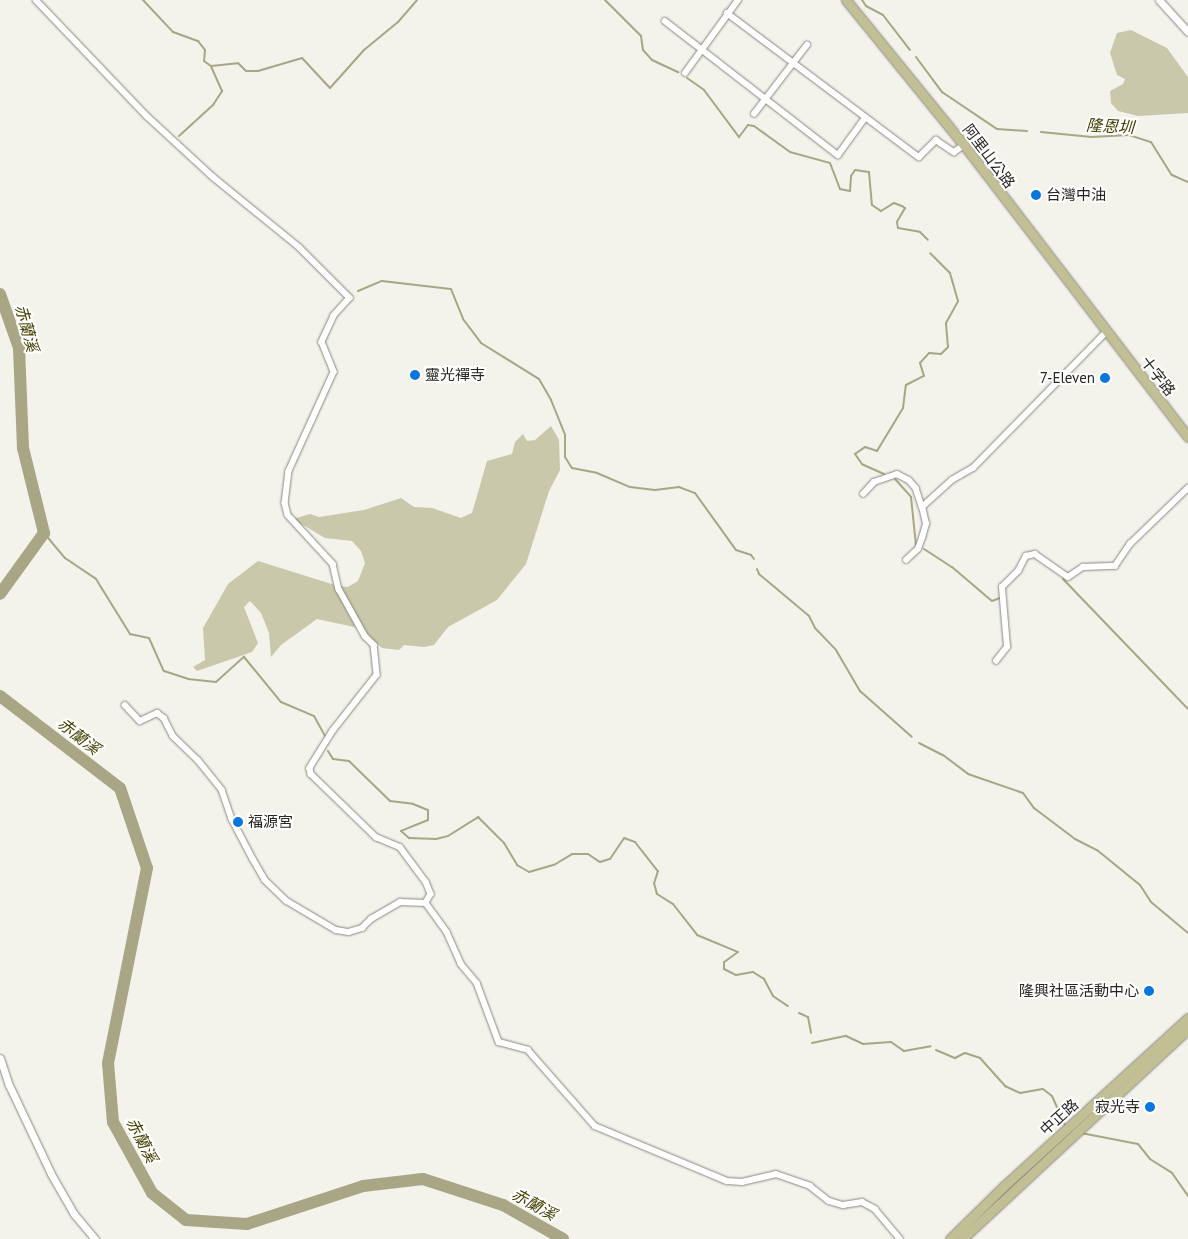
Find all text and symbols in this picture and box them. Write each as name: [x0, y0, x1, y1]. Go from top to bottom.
water label: 隆恩圳: [1086, 115, 1134, 137]
street label: 阿里山公路: [959, 121, 1019, 191]
place label: 台灣中油: [1046, 186, 1106, 204]
marker: 台灣中油: [1030, 189, 1042, 201]
water label: 赤蘭溪: [12, 302, 42, 354]
street label: 十字路: [1137, 353, 1179, 399]
place label: 靈光禪寺: [425, 366, 485, 384]
marker: 靈光禪寺: [409, 369, 421, 381]
place label: 7-Eleven: [1040, 369, 1095, 387]
marker: 7-Eleven: [1099, 372, 1111, 384]
water label: 赤蘭溪: [54, 714, 104, 758]
place label: 福源宮: [248, 813, 293, 831]
marker: 福源宮: [232, 816, 244, 828]
place label: 隆興社區活動中心: [1019, 982, 1139, 1000]
marker: 隆興社區活動中心: [1143, 985, 1155, 997]
street label: 中正路: [1036, 1095, 1082, 1139]
place label: 寂光寺: [1095, 1098, 1140, 1116]
marker: 寂光寺: [1144, 1101, 1156, 1113]
water label: 赤蘭溪: [123, 1114, 161, 1166]
water label: 赤蘭溪: [508, 1184, 560, 1224]

